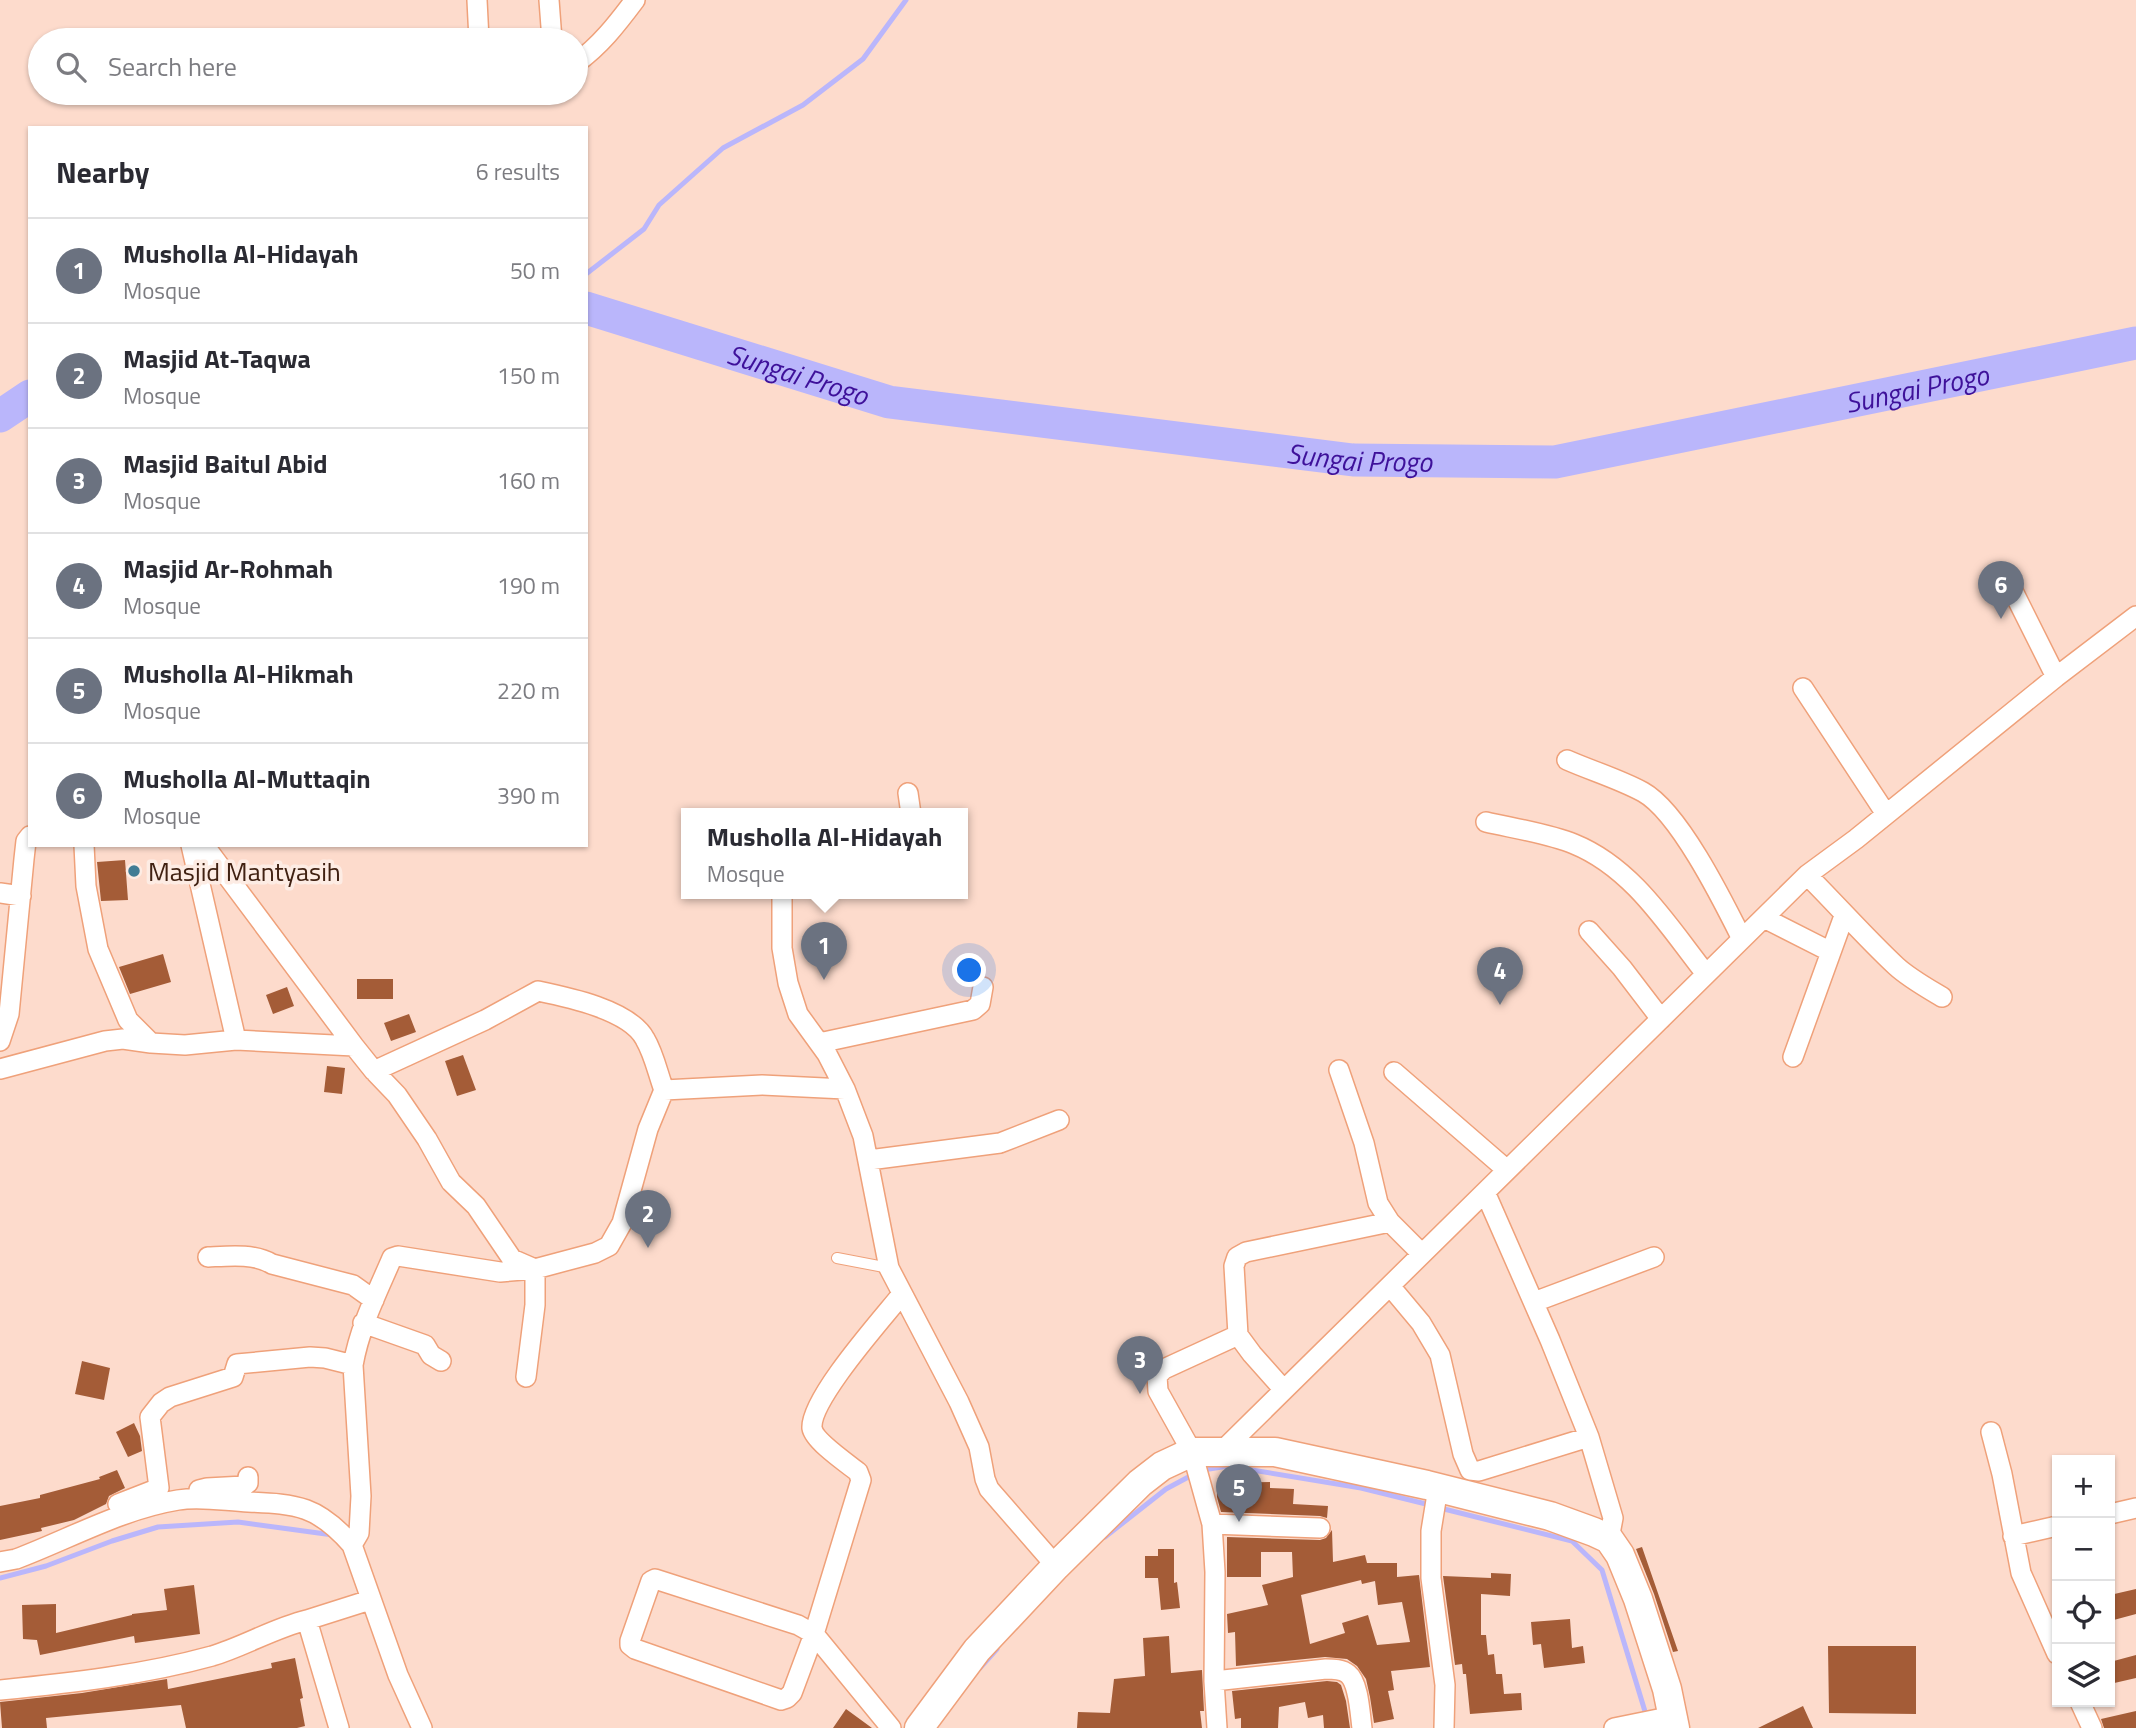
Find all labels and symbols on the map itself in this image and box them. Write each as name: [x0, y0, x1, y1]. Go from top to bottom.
water label: Sungai Progo: [722, 332, 875, 416]
water label: Sungai Progo: [1841, 352, 1993, 424]
water label: Sungai Progo: [1284, 430, 1433, 482]
pin: 6: [1978, 561, 2024, 619]
place label: Masjid Mantyasih: [148, 852, 341, 891]
marker: Masjid Mantyasih: [126, 863, 142, 879]
pin: 1: [801, 922, 847, 980]
pin: 4: [1477, 947, 1523, 1005]
your location: [952, 953, 986, 987]
pin: 2: [625, 1190, 671, 1248]
pin: 3: [1117, 1336, 1163, 1394]
pin: 5: [1216, 1464, 1262, 1522]

